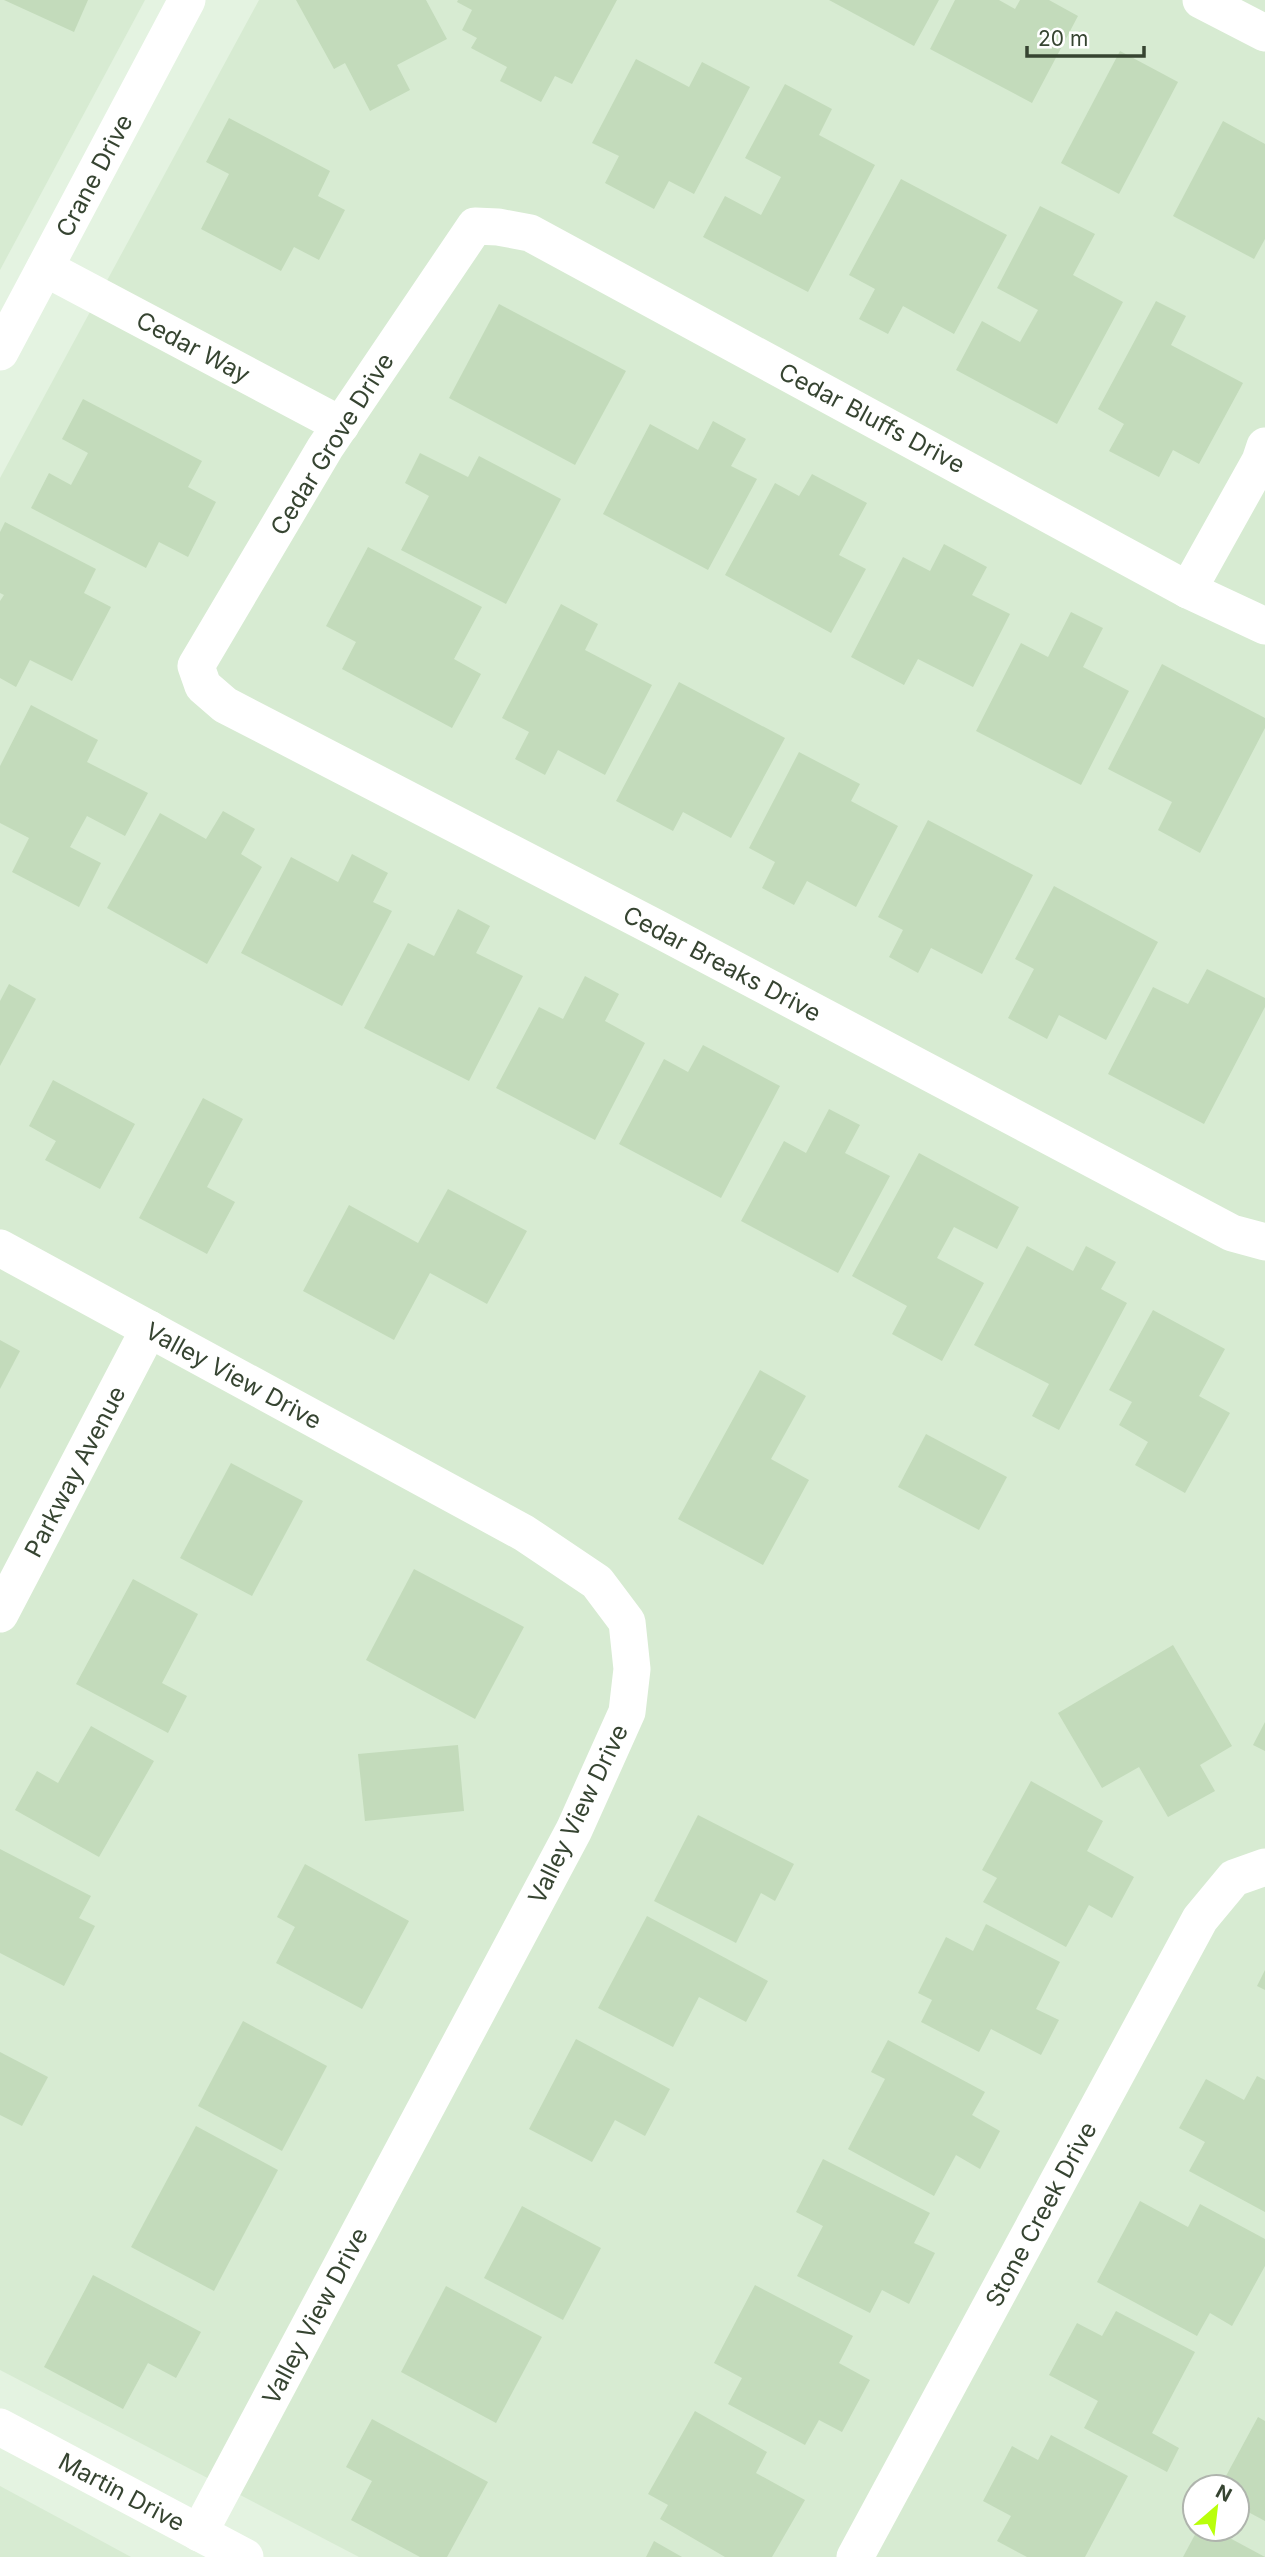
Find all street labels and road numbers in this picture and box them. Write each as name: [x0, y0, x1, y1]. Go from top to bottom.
street label: Crane Drive: [49, 109, 138, 242]
street label: Cedar Way: [132, 305, 255, 389]
street label: Cedar Grove Drive: [264, 348, 400, 540]
street label: Cedar Bluffs Drive: [774, 357, 970, 479]
street label: Cedar Breaks Drive: [618, 899, 826, 1027]
street label: Valley View Drive: [141, 1315, 327, 1435]
street label: Parkway Avenue: [18, 1381, 131, 1562]
street label: Valley View Drive: [522, 1720, 634, 1908]
street label: Stone Creek Drive: [979, 2116, 1102, 2311]
street label: Valley View Drive: [256, 2223, 374, 2409]
street label: Martin Drive: [54, 2446, 190, 2537]

